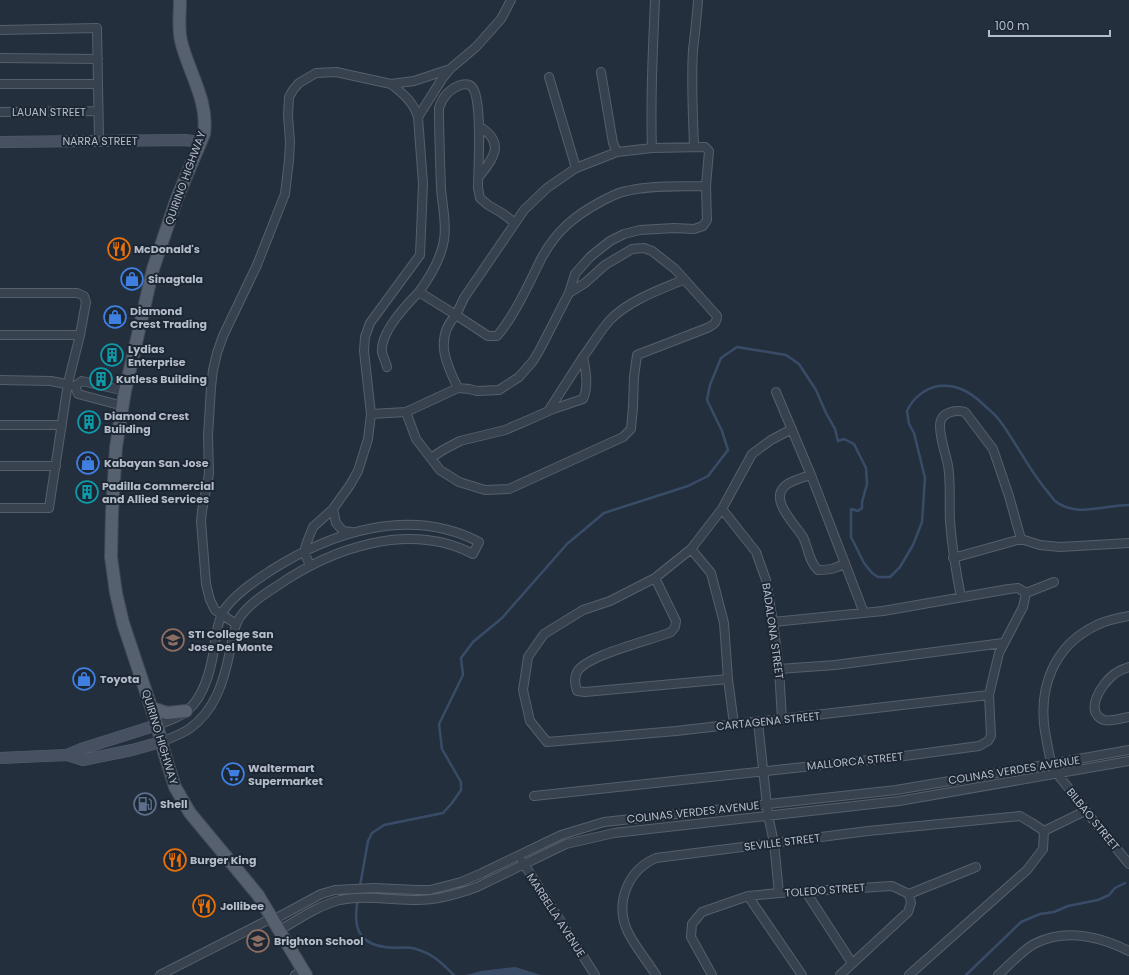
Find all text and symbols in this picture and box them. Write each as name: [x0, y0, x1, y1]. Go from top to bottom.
scale bar: [989, 12, 1110, 38]
text: 100 m: [995, 17, 1029, 34]
street label: LAUAN STREET: [12, 104, 86, 120]
street label: QUIRINO HIGHWAY: [161, 128, 210, 227]
street label: NARRA STREET: [62, 133, 138, 149]
restaurant icon: McDonald's: [106, 236, 132, 262]
place label: McDonald's: [134, 241, 200, 257]
shop icon: Sinagtala: [119, 266, 145, 292]
place label: Sinagtala: [148, 271, 203, 287]
place label: Diamond Crest Trading: [130, 303, 207, 332]
shop icon: Diamond Crest Trading: [102, 304, 128, 330]
place label: Lydias Enterprise: [128, 341, 186, 370]
building icon: Lydias Enterprise: [99, 342, 125, 368]
building icon: Kutless Building: [88, 366, 114, 392]
place label: Kutless Building: [116, 371, 207, 387]
place label: Diamond Crest Building: [104, 408, 190, 437]
building icon: Diamond Crest Building: [76, 409, 102, 435]
shop icon: Kabayan San Jose: [75, 450, 101, 476]
place label: Kabayan San Jose: [104, 455, 209, 471]
place label: Padilla Commercial and Allied Services: [102, 478, 214, 507]
building icon: Padilla Commercial and Allied Services: [74, 479, 100, 505]
street label: BADALONA STREET: [758, 582, 788, 680]
place label: STI College San Jose Del Monte: [188, 626, 274, 655]
school or university icon: STI College San Jose Del Monte: [160, 627, 186, 653]
shop icon: Toyota: [71, 666, 97, 692]
place label: Toyota: [100, 671, 139, 687]
street label: QUIRINO HIGHWAY: [138, 688, 182, 787]
street label: CARTAGENA STREET: [715, 708, 821, 734]
street label: MALLORCA STREET: [806, 748, 904, 774]
street label: COLINAS VERDES AVENUE: [947, 752, 1081, 788]
place label: Waltermart Supermarket: [248, 760, 324, 789]
supermarket icon: Waltermart Supermarket: [220, 761, 246, 787]
street label: BILBAO STREET: [1063, 784, 1123, 854]
fuel station icon: Shell: [132, 791, 158, 817]
place label: Shell: [160, 796, 187, 812]
street label: COLINAS VERDES AVENUE: [626, 797, 760, 827]
street label: SEVILLE STREET: [743, 829, 821, 855]
restaurant icon: Burger King: [162, 847, 188, 873]
place label: Burger King: [190, 852, 256, 868]
street label: MARBELLA AVENUE: [523, 870, 589, 960]
street label: TOLEDO STREET: [784, 879, 866, 901]
restaurant icon: Jollibee: [191, 893, 217, 919]
place label: Jollibee: [220, 898, 264, 914]
school or university icon: Brighton School: [245, 928, 271, 954]
place label: Brighton School: [274, 933, 363, 949]

